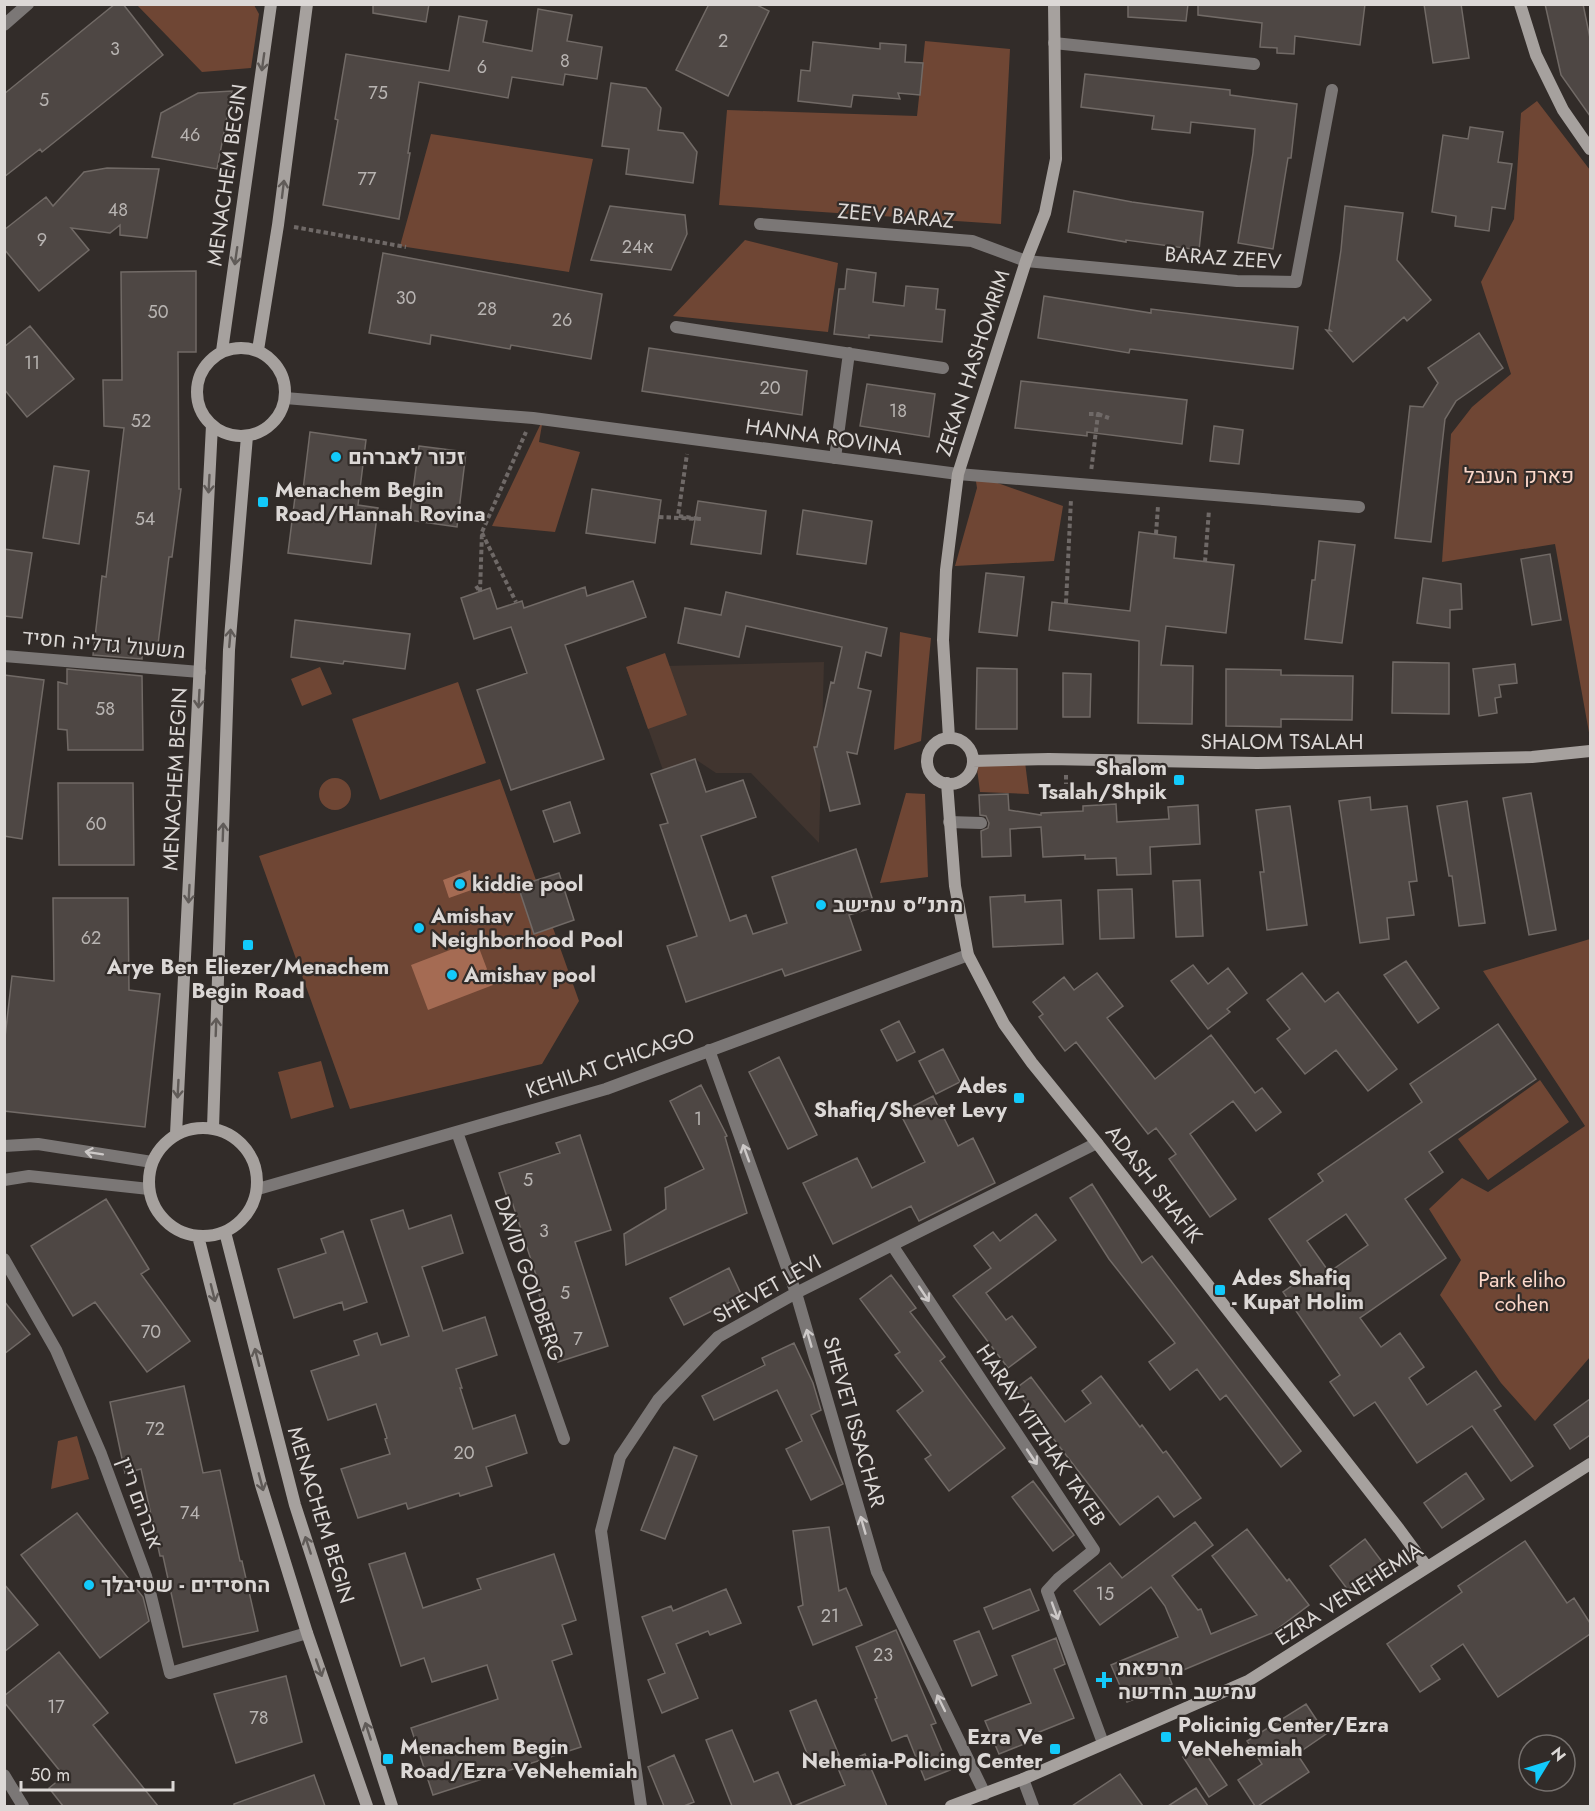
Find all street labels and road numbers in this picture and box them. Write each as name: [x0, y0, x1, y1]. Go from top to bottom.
street label: MENACHEM BEGIN: [199, 82, 255, 268]
street label: ZEEV BARAZ: [836, 196, 956, 236]
street label: BARAZ ZEEV: [1164, 239, 1283, 277]
street label: ZEKAN HASHOMRIM: [929, 266, 1017, 460]
street label: HANNA ROVINA: [743, 411, 905, 463]
street label: משעול גדליה חסיד: [21, 622, 187, 666]
street label: MENACHEM BEGIN: [155, 687, 195, 871]
street label: SHALOM TSALAH: [1200, 727, 1364, 757]
street label: KEHILAT CHICAGO: [522, 1020, 698, 1106]
street label: ADASH SHAFIK: [1098, 1119, 1210, 1249]
street label: DAVID GOLDBERG: [487, 1192, 571, 1366]
street label: SHEVET LEVI: [707, 1247, 827, 1331]
street label: SHEVET ISSACHAR: [815, 1333, 893, 1511]
street label: HARAV YITZHAK TAYEB: [969, 1338, 1113, 1532]
street label: MENACHEM BEGIN: [280, 1423, 362, 1607]
street label: אברהם ריין: [110, 1453, 170, 1553]
street label: EZRA VENEHEMIA: [1269, 1535, 1429, 1653]

